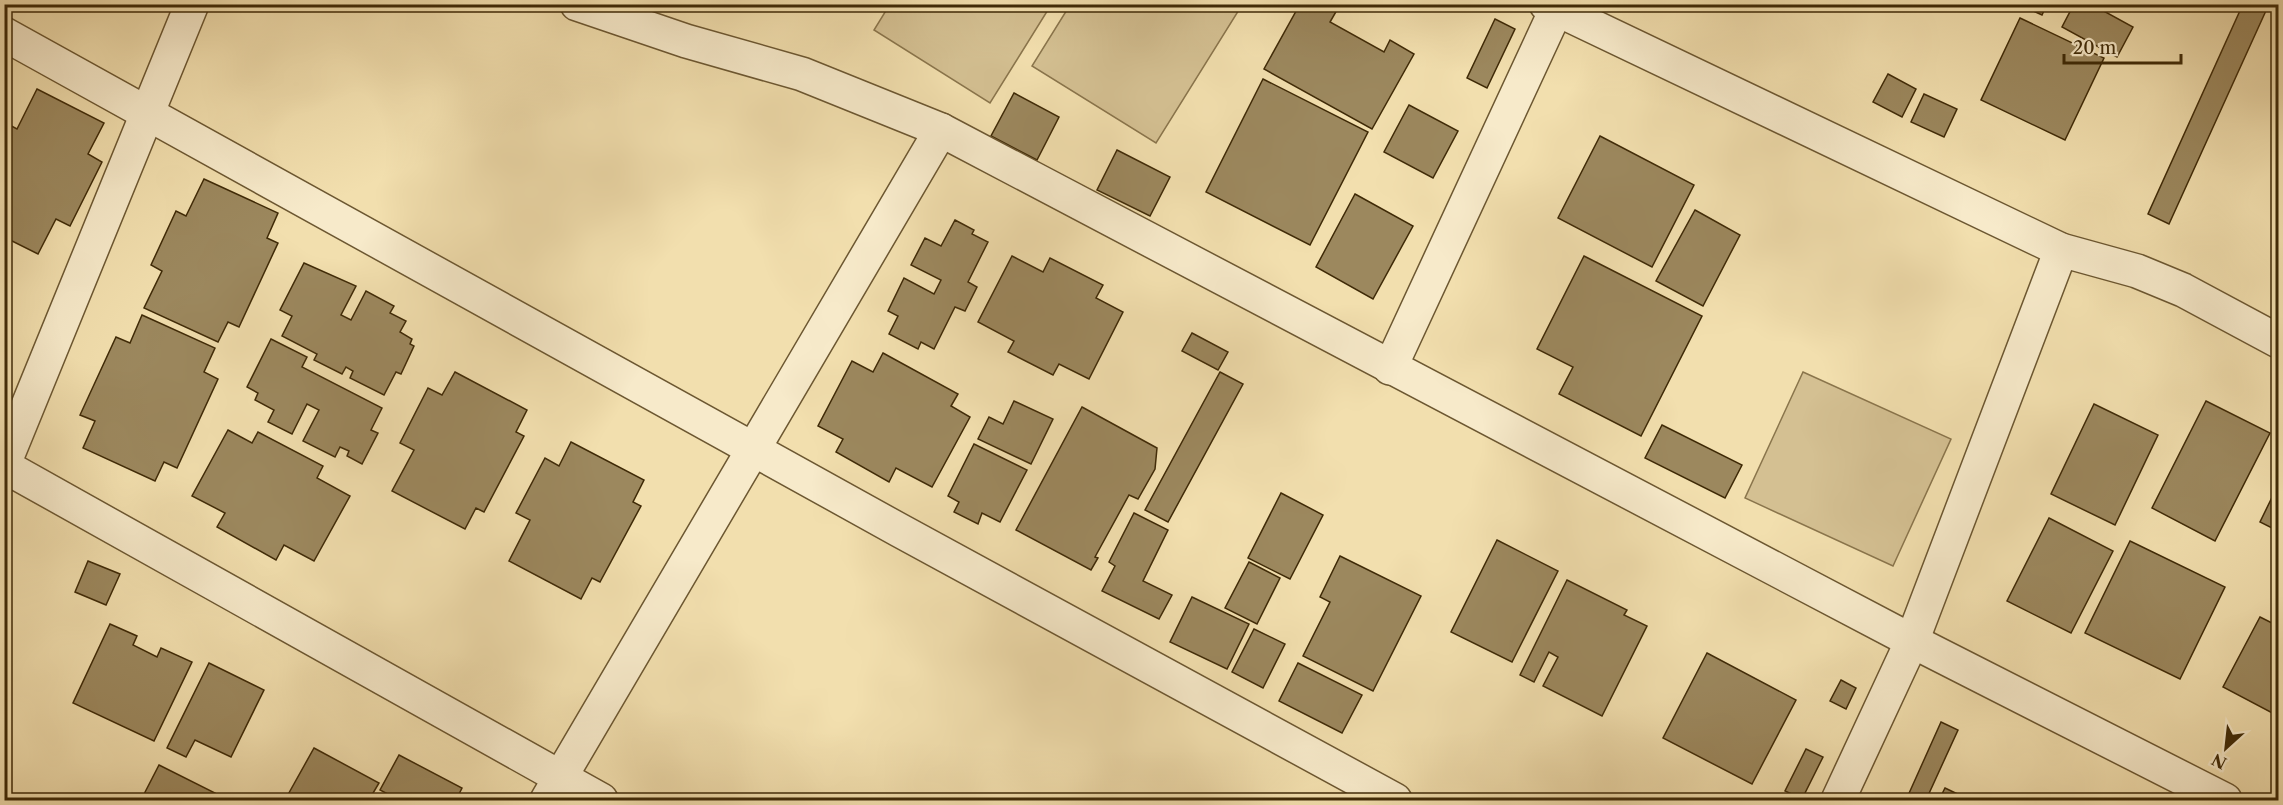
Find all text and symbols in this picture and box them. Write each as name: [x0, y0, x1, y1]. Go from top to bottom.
scale bar: [2064, 27, 2181, 65]
text: 20 m: [2073, 37, 2117, 59]
north arrow: [2196, 718, 2256, 778]
text: N: [2208, 749, 2230, 773]

